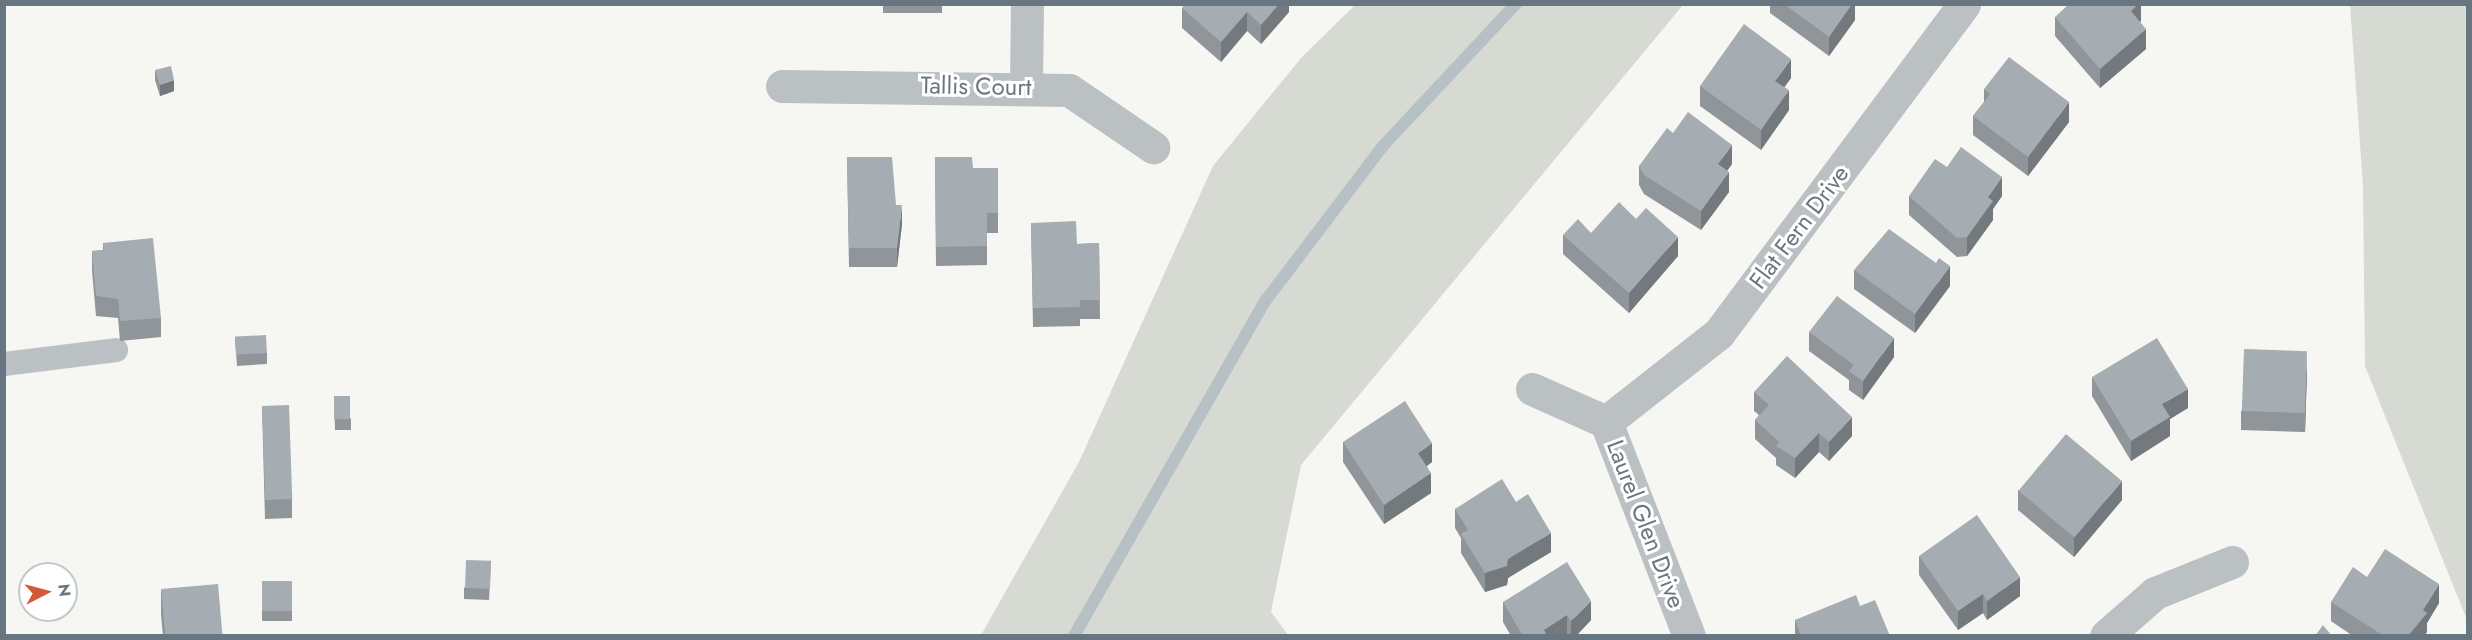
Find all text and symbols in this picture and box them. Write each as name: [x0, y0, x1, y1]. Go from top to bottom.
street label: Tallis Court: [920, 71, 1032, 101]
street label: Flat Fern Drive: [1743, 160, 1855, 294]
street label: Laurel Glen Drive: [1601, 436, 1691, 612]
north arrow: [18, 562, 78, 622]
text: N: [52, 583, 77, 598]

